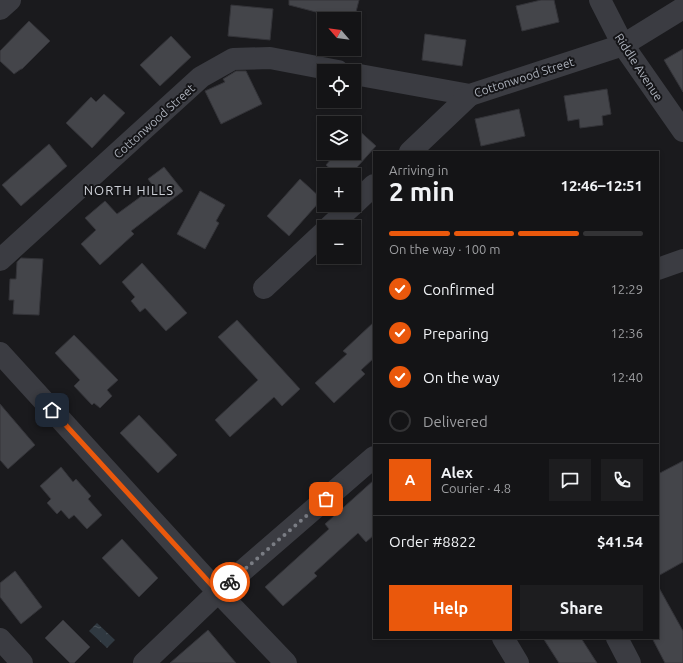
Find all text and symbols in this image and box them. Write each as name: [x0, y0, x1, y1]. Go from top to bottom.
north arrow: [317, 12, 361, 56]
map controls: [317, 12, 361, 264]
street label: Riddle Avenue: [612, 31, 666, 103]
street label: Cottonwood Street: [472, 55, 576, 99]
button: locate: [317, 64, 361, 108]
street label: Cottonwood Street: [111, 81, 197, 161]
button: layers: [317, 116, 361, 160]
text: Arriving in: [389, 163, 448, 177]
button: +: [317, 168, 361, 212]
text: 2 min: [389, 177, 455, 206]
text: 12:46–12:51: [560, 177, 643, 194]
district label: NORTH HILLS: [84, 183, 174, 197]
button: −: [317, 220, 361, 264]
text: On the way · 100 m: [389, 242, 501, 256]
icon: check: [389, 278, 411, 300]
text: Confirmed: [423, 281, 495, 298]
text: 12:29: [610, 282, 643, 296]
icon: check: [389, 322, 411, 344]
text: Preparing: [423, 325, 489, 342]
text: 12:36: [610, 326, 643, 340]
icon: check: [389, 366, 411, 388]
text: On the way: [423, 369, 499, 386]
text: 12:40: [610, 370, 643, 384]
pin: [35, 393, 69, 427]
icon: home: [41, 399, 63, 421]
text: Delivered: [423, 413, 488, 430]
button: chat: [549, 459, 591, 501]
button: phone: [601, 459, 643, 501]
text: Alex: [441, 464, 473, 481]
text: A: [405, 471, 415, 488]
text: Courier · 4.8: [441, 481, 511, 495]
pin: [309, 482, 343, 516]
icon: bag: [315, 488, 337, 510]
text: Order #8822: [389, 533, 476, 550]
text: $41.54: [597, 533, 643, 550]
courier: [210, 562, 250, 602]
icon: bike: [219, 571, 241, 593]
button: Help: [389, 585, 512, 631]
button: Share: [520, 585, 643, 631]

